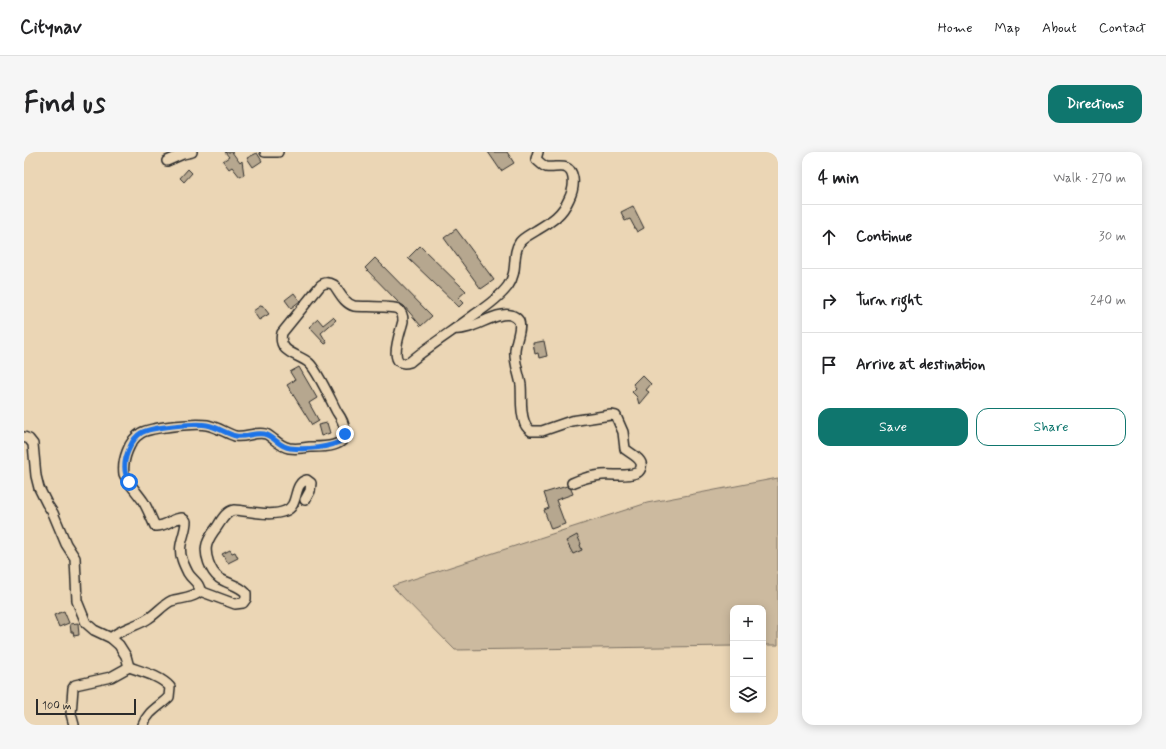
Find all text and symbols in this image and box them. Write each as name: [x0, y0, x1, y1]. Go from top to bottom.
text: Citynav: [20, 15, 82, 40]
text: Home: [938, 19, 972, 37]
text: Map: [994, 19, 1020, 37]
text: About: [1042, 19, 1077, 37]
text: Contact: [1099, 19, 1146, 37]
button: Directions: [1048, 85, 1142, 123]
text: Find us: [24, 86, 105, 123]
text: 4 min: [818, 167, 859, 189]
text: Walk · 270 m: [1053, 170, 1126, 187]
icon: ahead: [818, 226, 840, 248]
text: Continue: [856, 227, 912, 247]
text: 30 m: [1099, 228, 1126, 245]
icon: right: [818, 290, 840, 312]
text: Turn right: [856, 291, 923, 311]
text: 240 m: [1090, 292, 1126, 309]
icon: arrive: [818, 354, 840, 376]
text: Arrive at destination: [856, 355, 985, 375]
button: Save: [818, 408, 968, 446]
button: Share: [976, 408, 1126, 446]
route end: [336, 425, 354, 443]
route start: [120, 473, 138, 491]
map controls: [730, 605, 766, 713]
button: +: [730, 605, 766, 641]
button: −: [730, 641, 766, 677]
button: layers: [730, 677, 766, 713]
scale bar: [36, 697, 136, 716]
text: 100 m: [42, 699, 72, 713]

